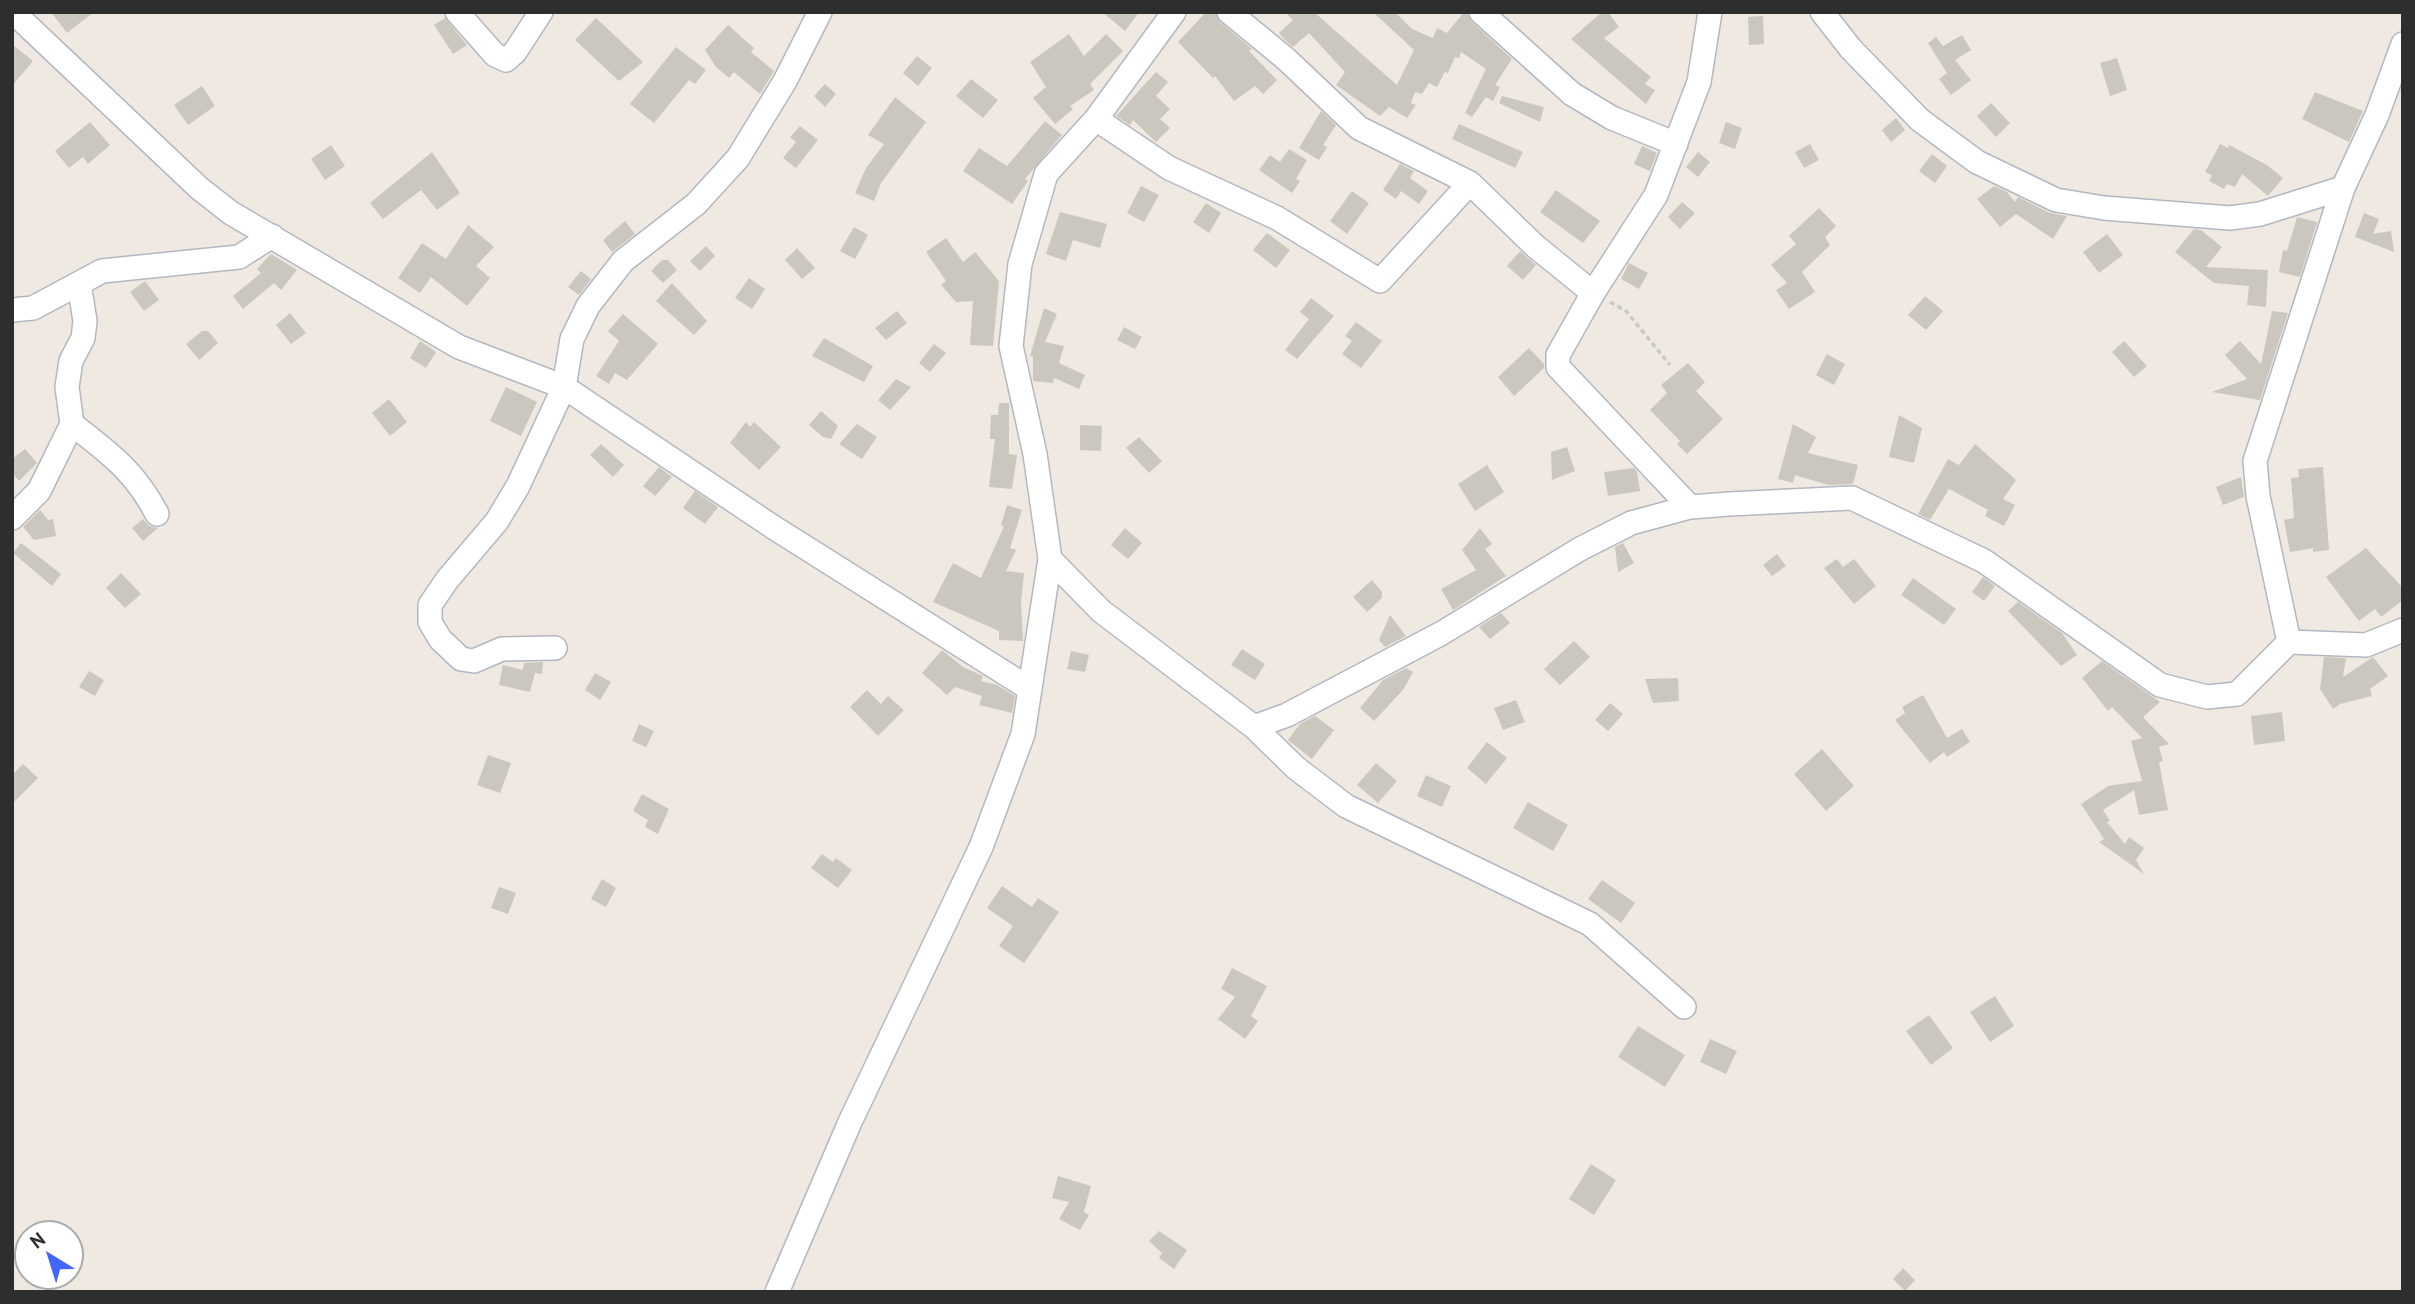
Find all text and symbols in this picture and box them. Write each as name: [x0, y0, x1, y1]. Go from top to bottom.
north arrow: [14, 1220, 84, 1290]
text: N: [25, 1227, 50, 1253]

